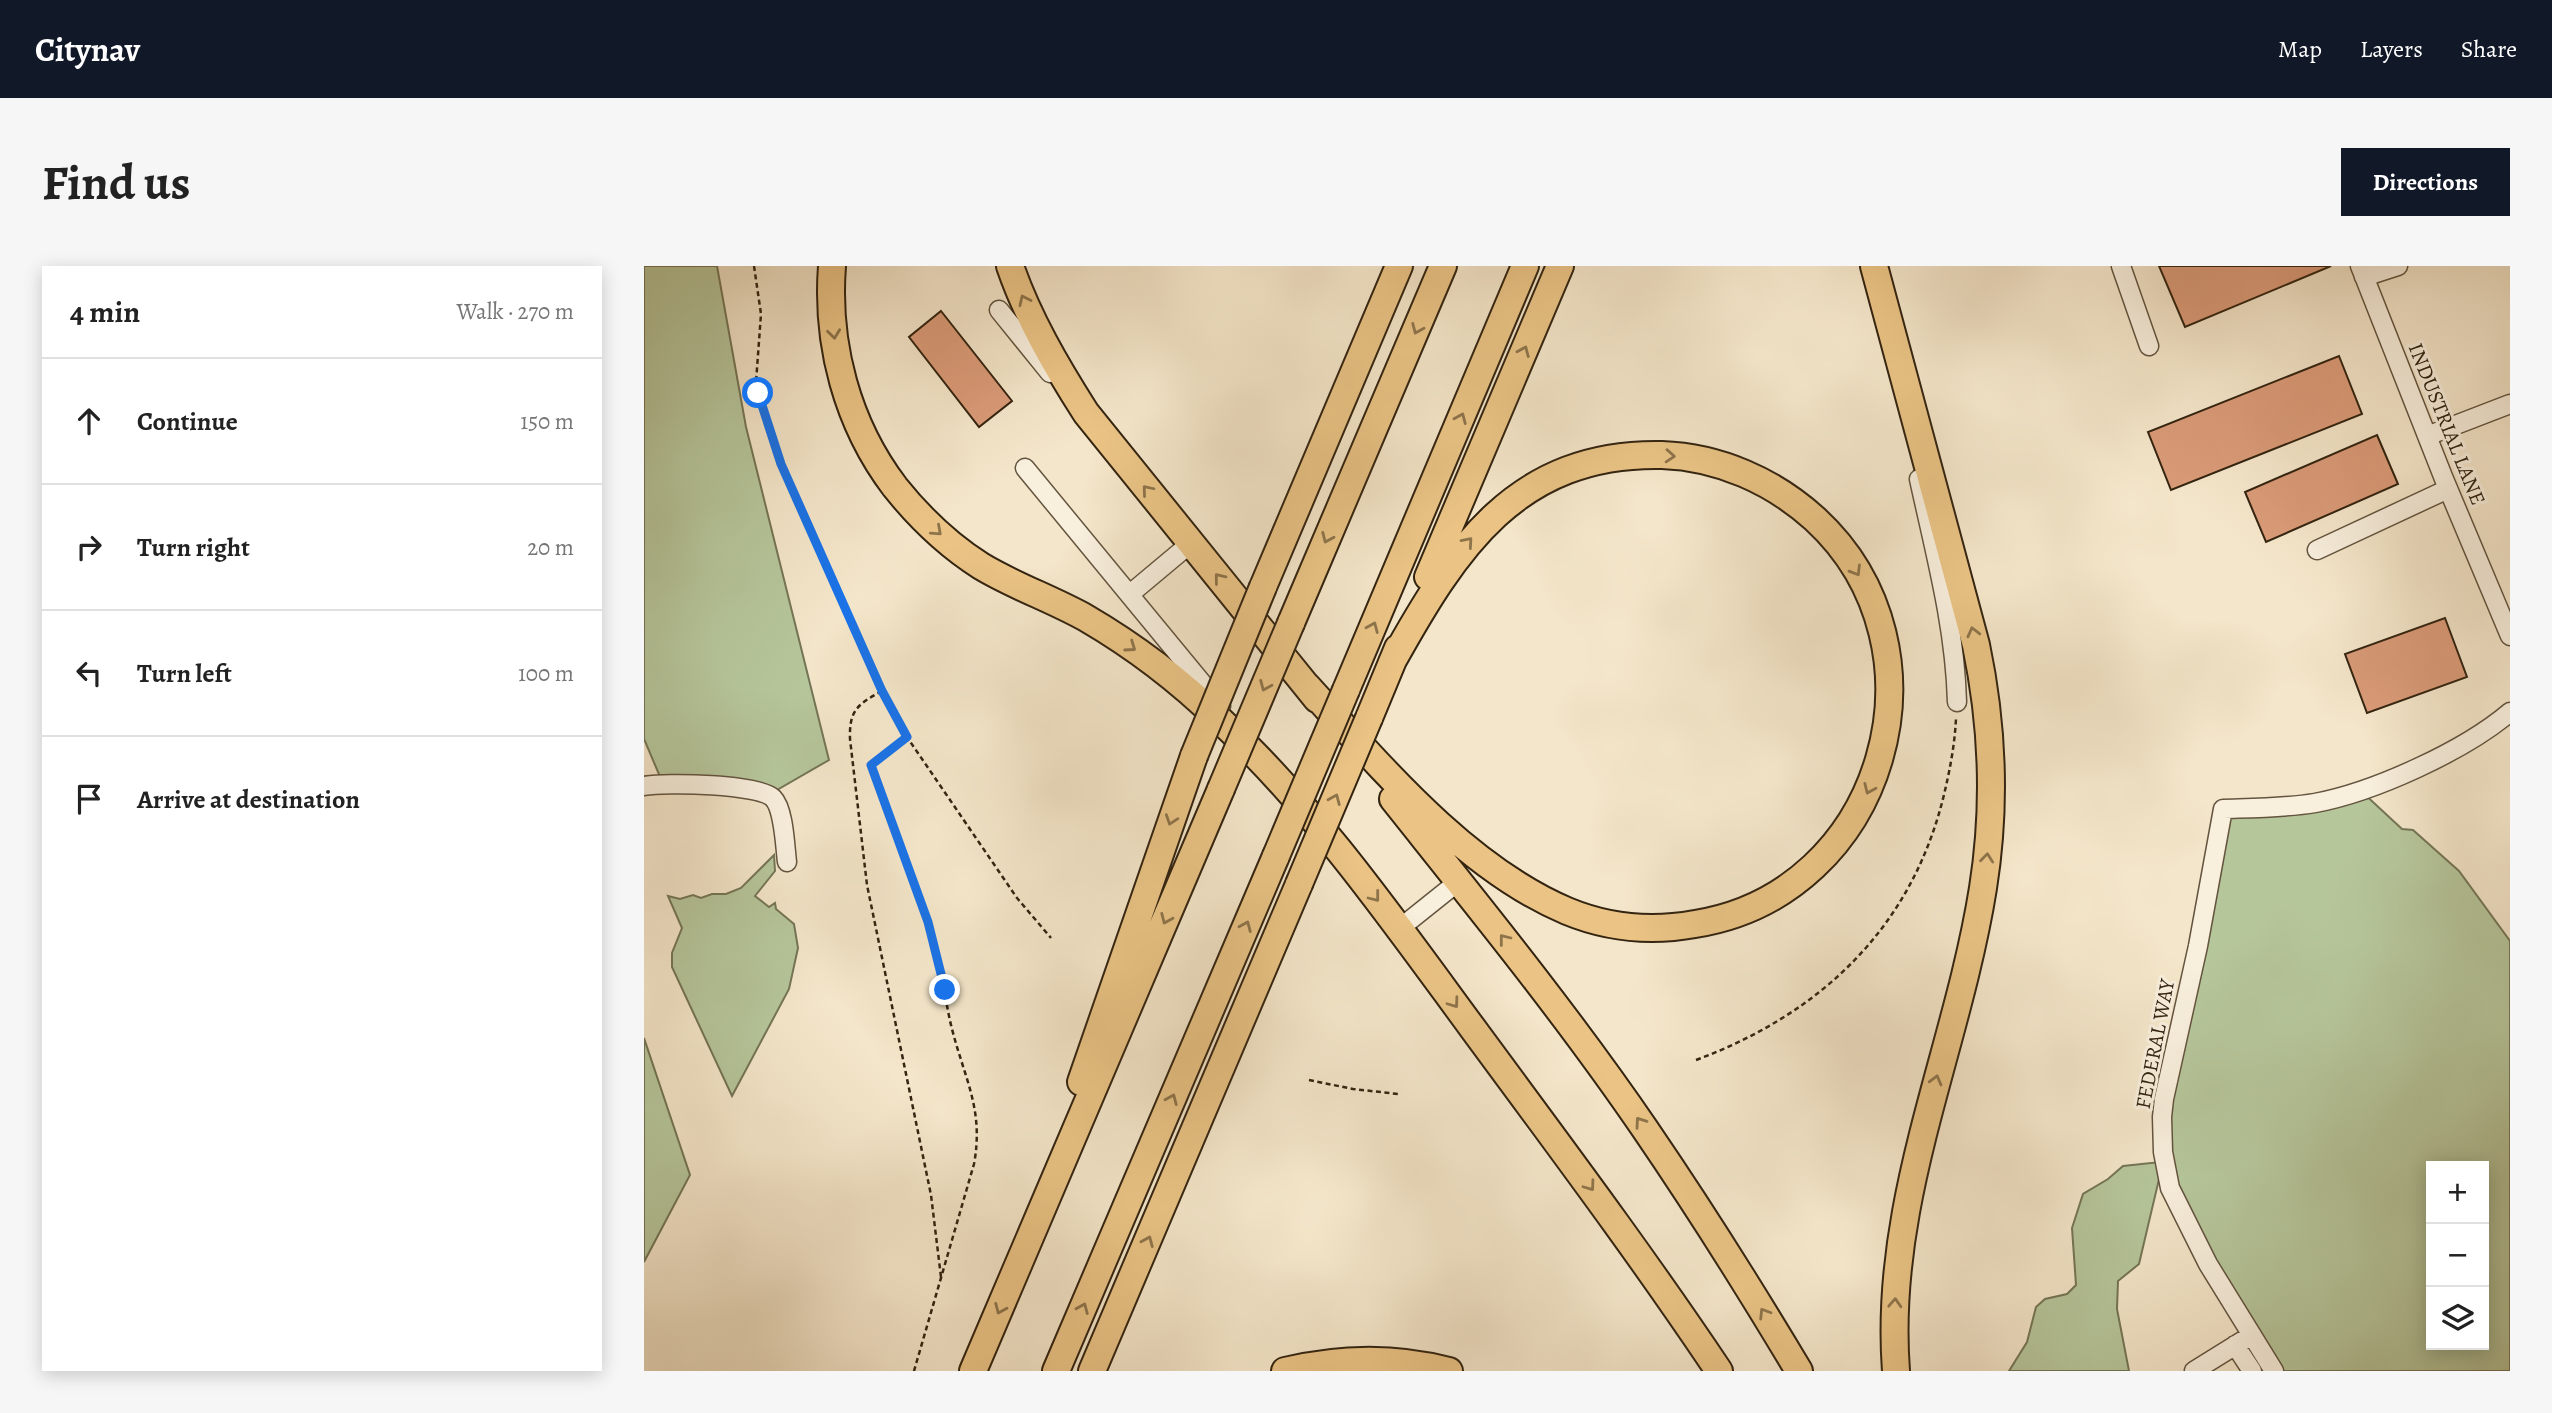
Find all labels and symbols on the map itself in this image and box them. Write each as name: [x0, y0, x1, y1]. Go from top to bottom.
one-way arrow: [1018, 295, 1032, 307]
one-way arrow: [1411, 322, 1425, 334]
one-way arrow: [826, 328, 841, 340]
street label: INDUSTRIAL LANE: [2402, 339, 2492, 509]
one-way arrow: [1516, 345, 1530, 358]
route start: [742, 377, 773, 408]
one-way arrow: [1453, 412, 1467, 425]
one-way arrow: [1664, 448, 1675, 463]
one-way arrow: [1143, 486, 1155, 499]
one-way arrow: [929, 523, 942, 536]
one-way arrow: [1321, 531, 1335, 543]
one-way arrow: [1460, 538, 1473, 551]
one-way arrow: [1847, 563, 1860, 576]
one-way arrow: [1215, 573, 1228, 585]
one-way arrow: [1365, 622, 1379, 635]
one-way arrow: [1967, 627, 1981, 639]
one-way arrow: [1123, 639, 1136, 651]
one-way arrow: [1259, 679, 1273, 691]
one-way arrow: [1863, 782, 1877, 794]
one-way arrow: [1327, 793, 1341, 806]
one-way arrow: [1165, 813, 1179, 825]
one-way arrow: [1979, 852, 1994, 863]
one-way arrow: [1366, 889, 1379, 901]
one-way arrow: [1160, 912, 1174, 925]
one-way arrow: [1238, 921, 1252, 933]
one-way arrow: [1499, 935, 1512, 947]
route end: [929, 974, 960, 1005]
street label: FEDERAL WAY: [2129, 976, 2181, 1111]
one-way arrow: [1446, 995, 1459, 1008]
one-way arrow: [1928, 1074, 1943, 1086]
one-way arrow: [1164, 1094, 1178, 1106]
one-way arrow: [1636, 1117, 1648, 1130]
one-way arrow: [1582, 1178, 1594, 1191]
one-way arrow: [1139, 1235, 1153, 1247]
one-way arrow: [1887, 1297, 1902, 1308]
one-way arrow: [994, 1301, 1008, 1314]
one-way arrow: [1075, 1303, 1089, 1315]
one-way arrow: [1759, 1307, 1772, 1320]

